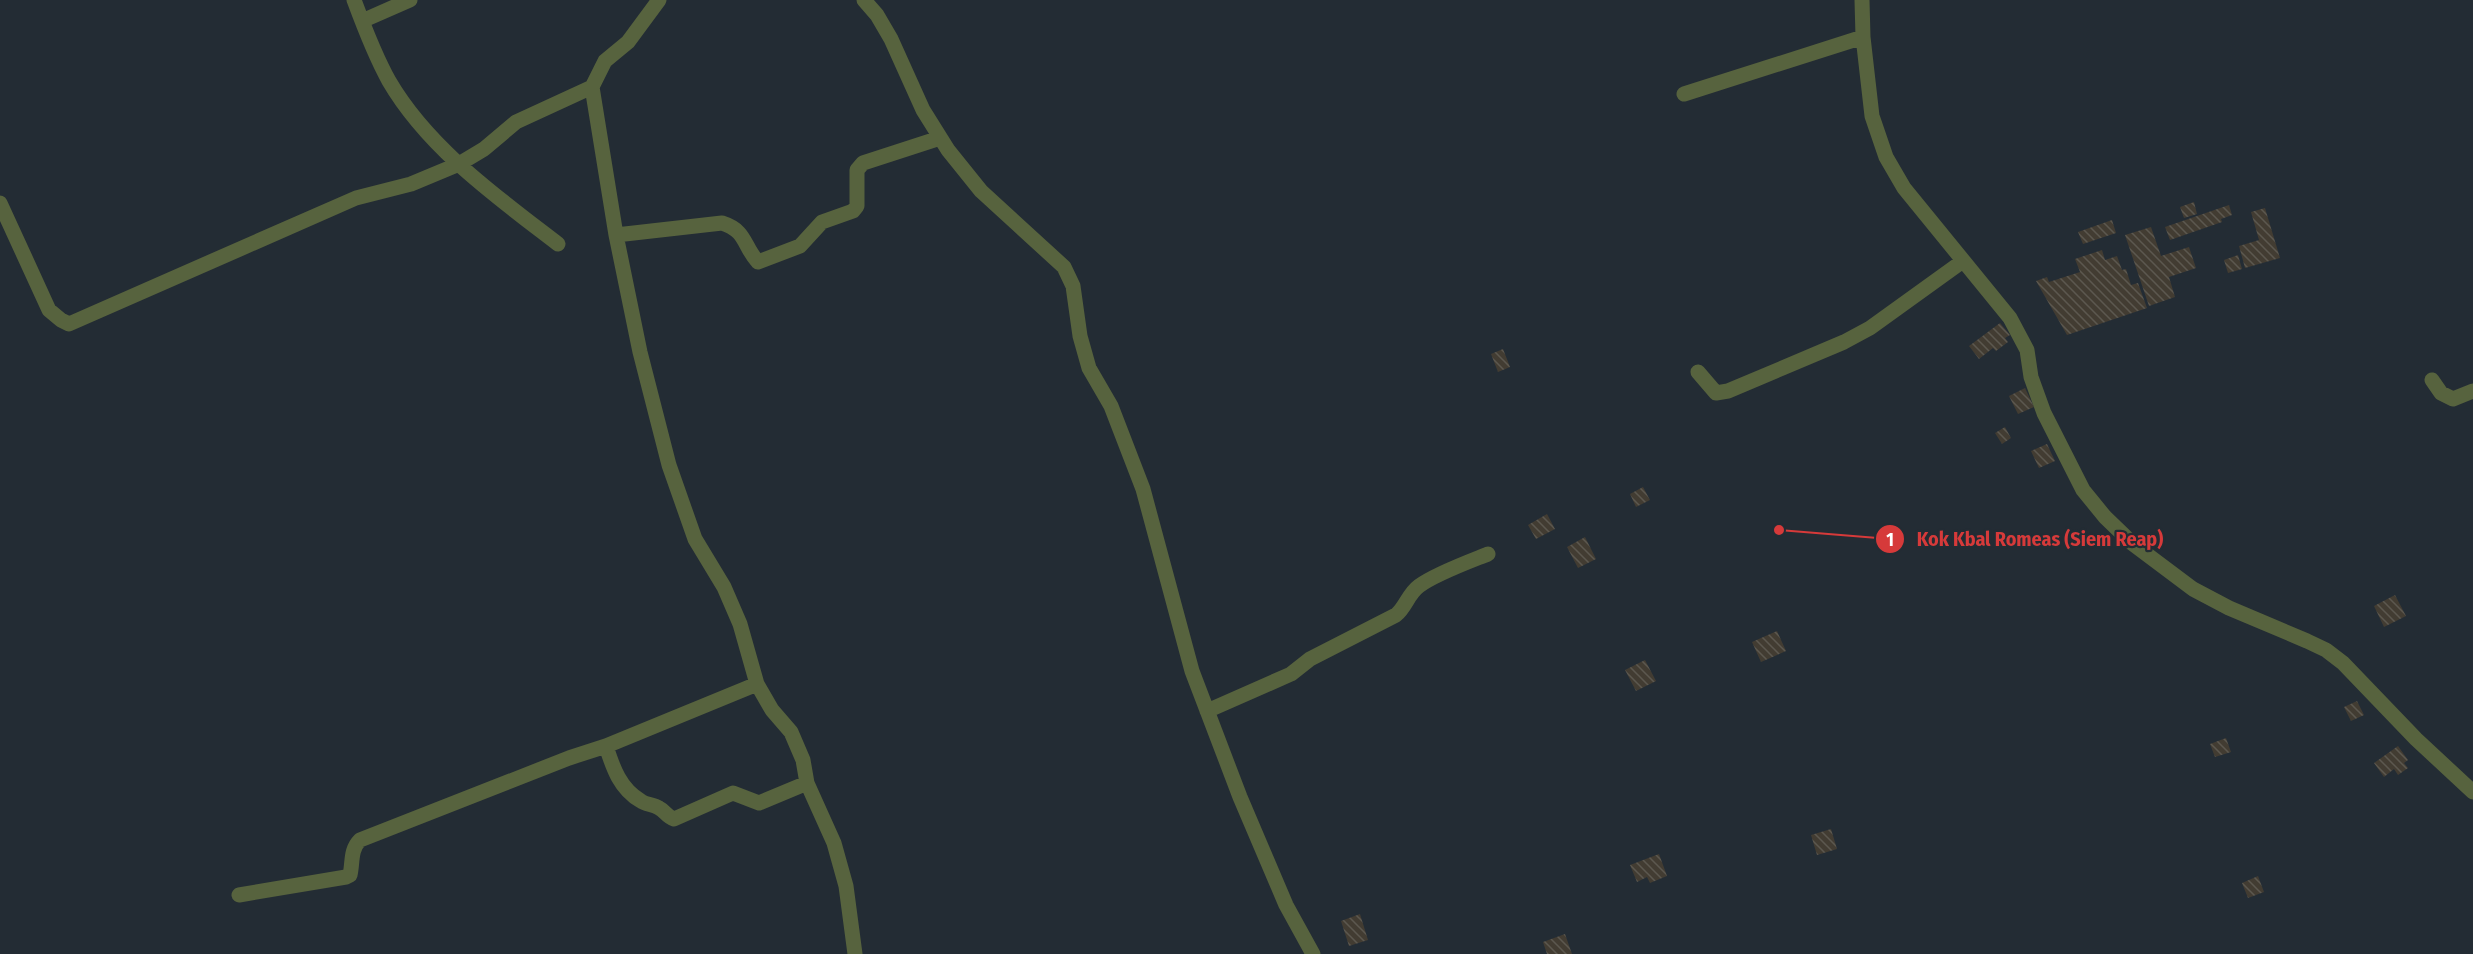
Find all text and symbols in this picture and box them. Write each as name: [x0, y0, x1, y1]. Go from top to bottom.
callout: Kok Kbal Romeas (Siem Reap): [1875, 520, 2175, 558]
text: Kok Kbal Romeas (Siem Reap): [1917, 527, 2163, 551]
text: 1: [1886, 529, 1894, 551]

